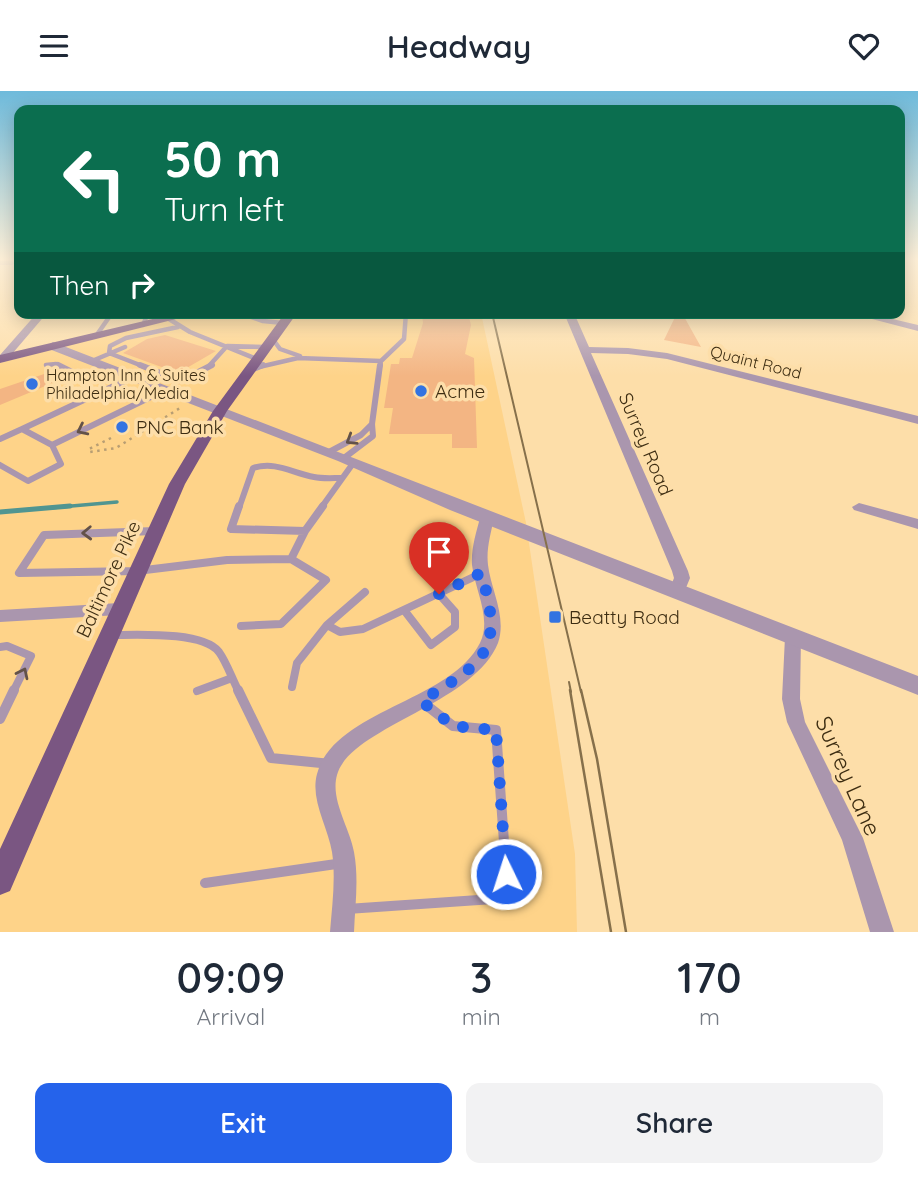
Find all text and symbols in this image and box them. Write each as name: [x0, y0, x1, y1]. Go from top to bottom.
text: Headway: [387, 26, 531, 66]
icon: menu: [35, 27, 73, 65]
icon: heart: [845, 27, 883, 65]
text: 50 m: [164, 128, 281, 189]
icon: left: [49, 133, 140, 224]
text: Turn left: [164, 189, 285, 229]
icon: right: [123, 266, 161, 304]
text: Then: [49, 269, 109, 302]
street label: Quaint Road: [708, 341, 804, 383]
place label: Hampton Inn & Suites Philadelphia/Media: [46, 365, 206, 403]
marker: Hampton Inn & Suites Philadelphia/Media: [24, 376, 40, 392]
place label: Acme: [435, 379, 485, 403]
marker: Acme: [413, 383, 429, 399]
street label: Surrey Road: [614, 389, 678, 499]
place label: PNC Bank: [136, 415, 224, 439]
marker: PNC Bank: [114, 419, 130, 435]
one-way arrow: [77, 422, 89, 436]
one-way arrow: [346, 432, 359, 445]
street label: Baltimore Pike: [70, 517, 146, 641]
pin: [409, 522, 469, 594]
one-way arrow: [82, 526, 93, 541]
icon: arrive: [420, 533, 458, 571]
place label: Beatty Road: [569, 605, 680, 629]
marker: Beatty Road: [547, 609, 563, 625]
one-way arrow: [14, 668, 28, 680]
street label: Surrey Lane: [809, 711, 888, 840]
position arrow: [469, 837, 543, 911]
text: 09:09: [176, 951, 285, 1004]
text: 3: [470, 951, 492, 1004]
text: 170: [677, 951, 742, 1004]
text: Arrival: [196, 1002, 265, 1031]
text: min: [462, 1002, 501, 1031]
text: m: [699, 1002, 720, 1031]
button: Exit: [35, 1083, 452, 1163]
button: Share: [466, 1083, 883, 1163]

